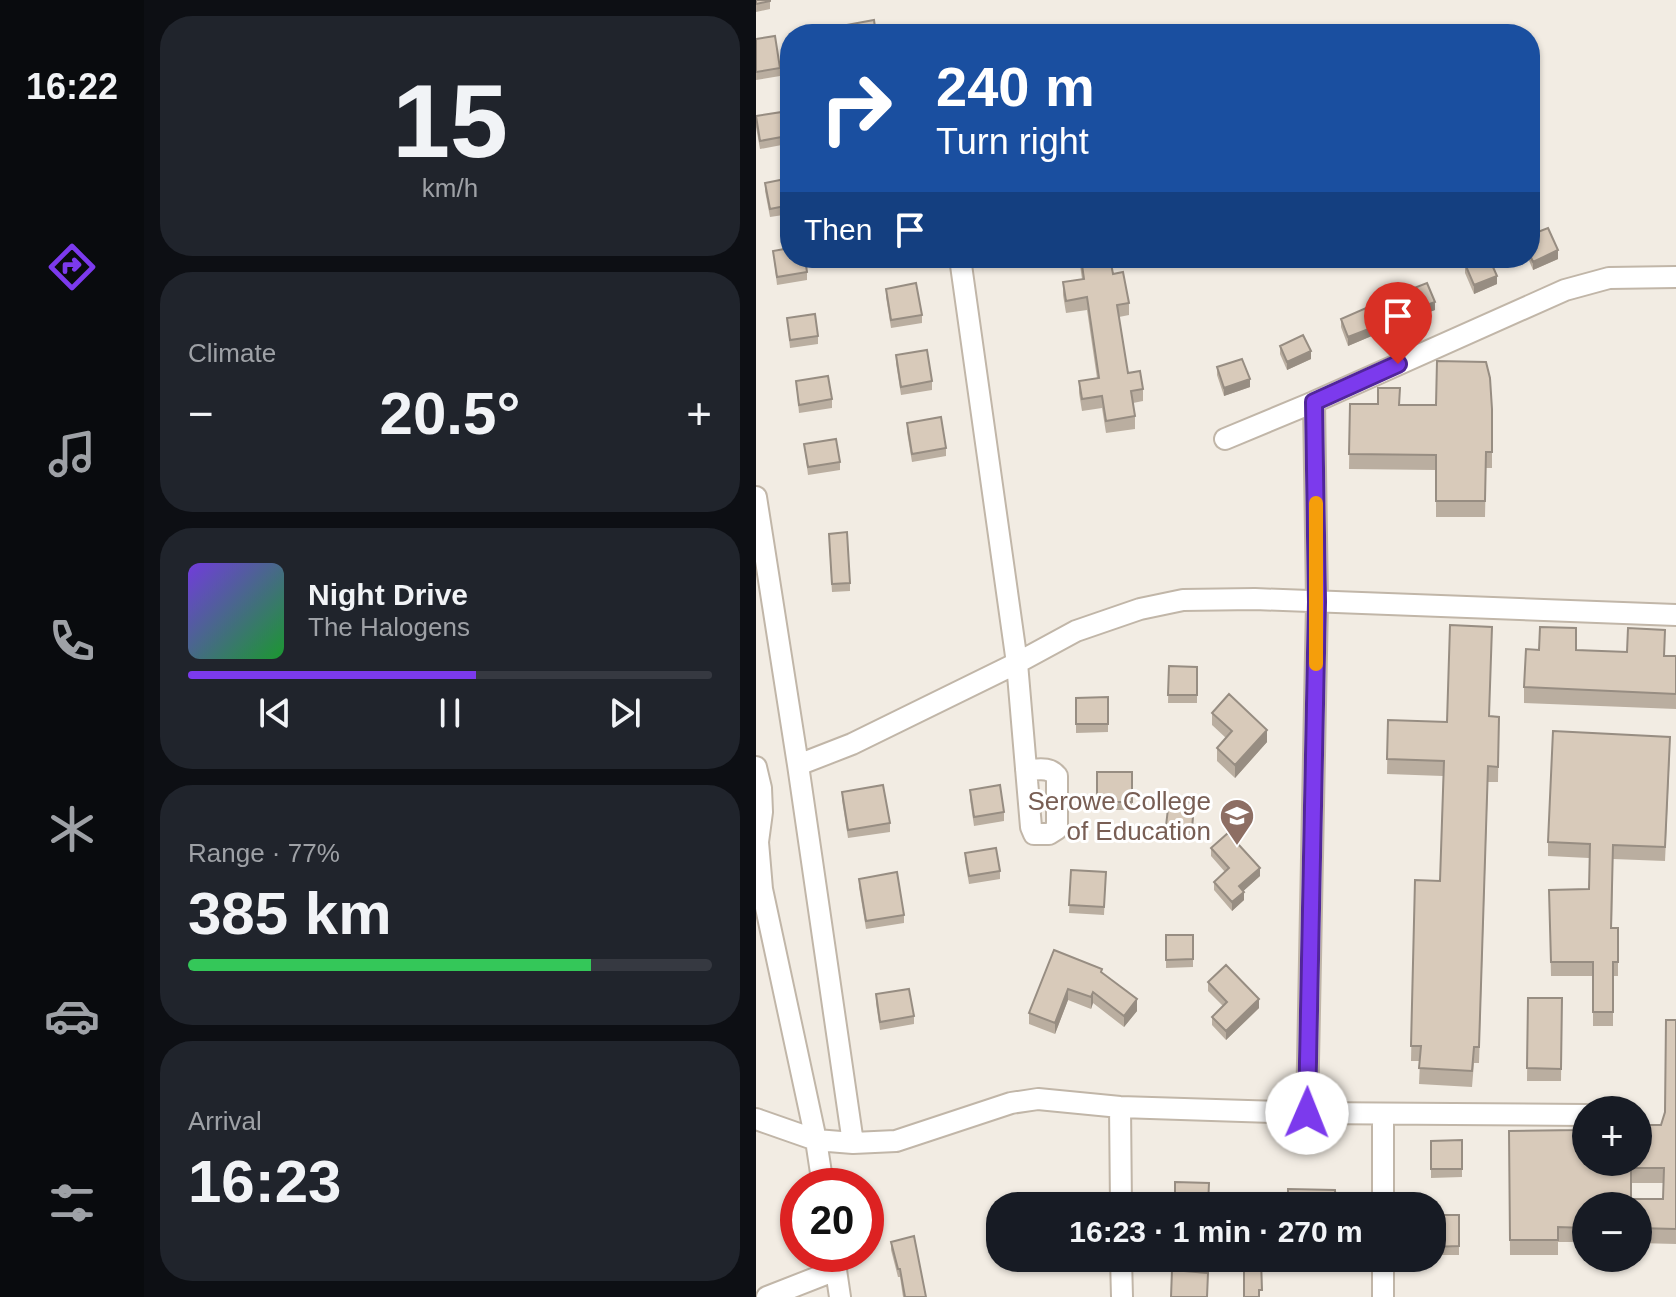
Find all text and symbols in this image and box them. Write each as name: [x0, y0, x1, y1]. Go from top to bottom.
text: 240 m: [936, 55, 1095, 118]
icon: right: [804, 56, 908, 160]
text: 15: [392, 63, 508, 179]
text: 16:22: [26, 66, 118, 107]
text: Turn right: [936, 121, 1089, 162]
text: km/h: [422, 173, 478, 203]
icon: arrive: [888, 208, 932, 252]
text: Then: [804, 213, 872, 246]
icon: directions: [44, 239, 100, 295]
pin: [1364, 282, 1432, 364]
icon: arrive: [1376, 294, 1420, 338]
text: Climate: [188, 338, 276, 368]
text: 20.5°: [380, 380, 520, 447]
text: −: [188, 389, 214, 438]
text: +: [686, 389, 712, 438]
icon: music: [44, 426, 100, 482]
text: Night Drive: [308, 578, 468, 611]
text: The Halogens: [308, 612, 470, 642]
icon: phone: [44, 613, 100, 669]
icon: previous: [253, 691, 297, 735]
icon: pause: [428, 691, 472, 735]
icon: next: [603, 691, 647, 735]
place label: Serowe College of Education: [1027, 786, 1211, 846]
school or university icon: Serowe College of Education: [1218, 797, 1256, 847]
icon: climate: [44, 801, 100, 857]
text: Range · 77%: [188, 838, 340, 868]
text: 385 km: [188, 880, 392, 947]
icon: car: [44, 988, 100, 1044]
position arrow: [1265, 1071, 1349, 1155]
map controls: [1572, 1096, 1652, 1272]
button: +: [1572, 1096, 1652, 1176]
text: Arrival: [188, 1106, 262, 1136]
text: 16:23: [188, 1148, 341, 1215]
speed limit sign: 20: [780, 1168, 884, 1272]
icon: filters: [44, 1175, 100, 1231]
button: −: [1572, 1192, 1652, 1272]
text: 16:23 · 1 min · 270 m: [1069, 1215, 1363, 1248]

